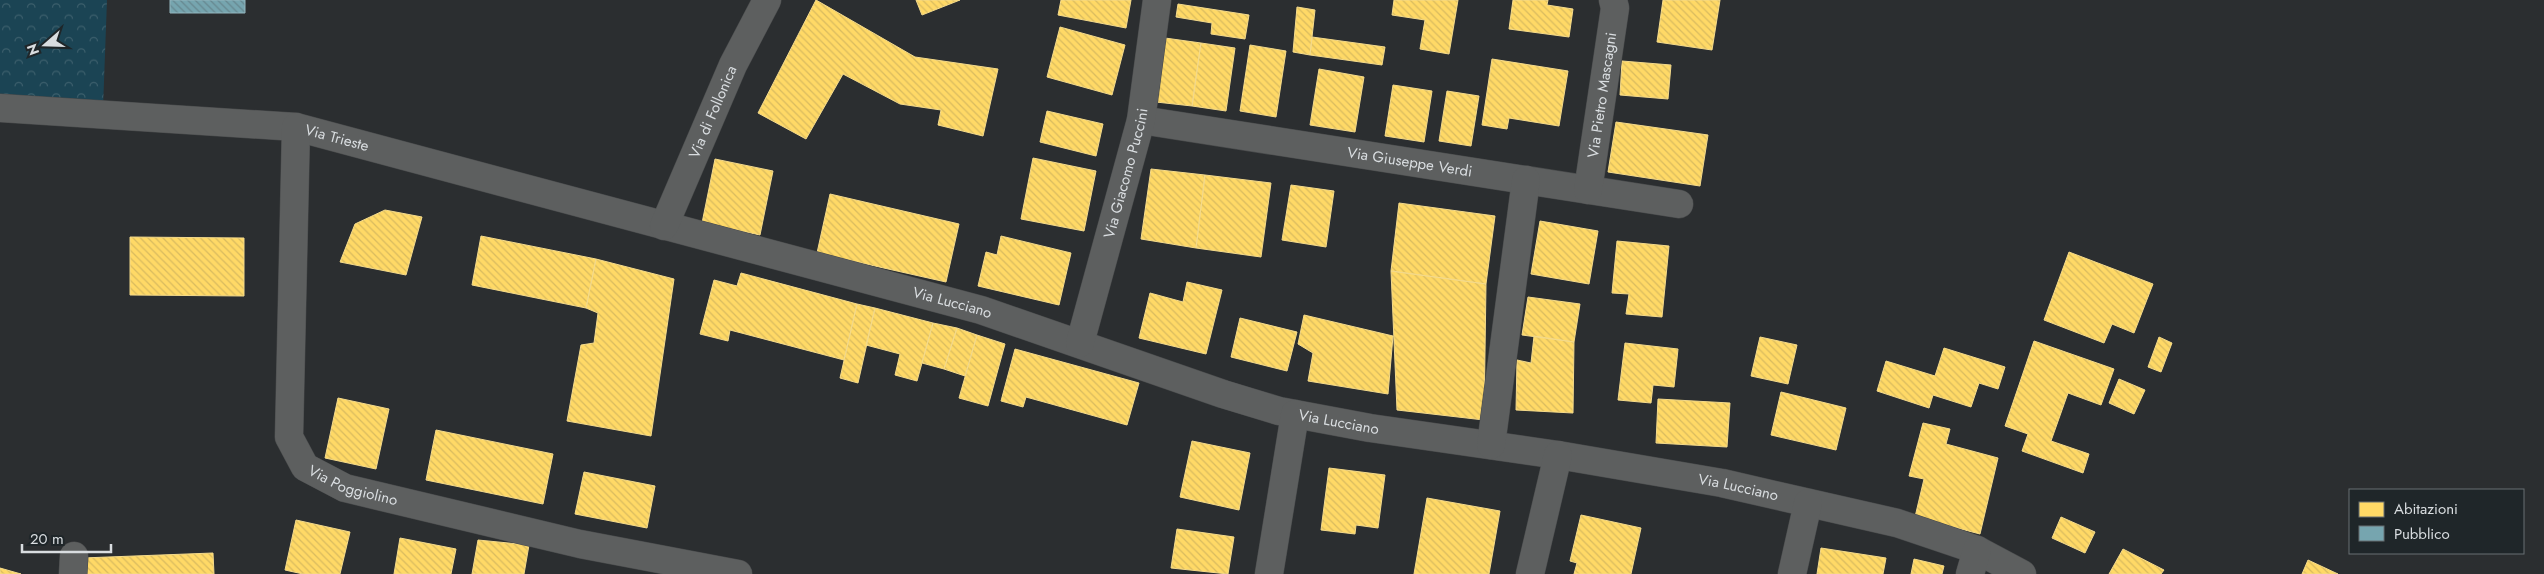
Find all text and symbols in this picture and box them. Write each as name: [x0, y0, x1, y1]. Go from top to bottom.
north arrow: [20, 20, 70, 70]
street label: Via Pietro Mascagni: [1582, 31, 1622, 159]
text: N: [21, 41, 44, 58]
street label: Via di Follonica: [683, 62, 742, 162]
street label: Via Giacomo Puccini: [1098, 107, 1153, 241]
street label: Via Trieste: [302, 119, 372, 157]
street label: Via Giuseppe Verdi: [1346, 141, 1474, 183]
street label: Via Lucciano: [910, 281, 995, 324]
street label: Via Lucciano: [1297, 404, 1380, 440]
street label: Via Poggiolino: [304, 459, 400, 511]
street label: Via Lucciano: [1697, 468, 1781, 507]
legend: [2349, 489, 2524, 554]
text: Abitazioni: [2394, 498, 2458, 520]
scale bar: [22, 522, 111, 554]
text: Pubblico: [2394, 523, 2450, 545]
text: 20 m: [30, 528, 64, 550]

